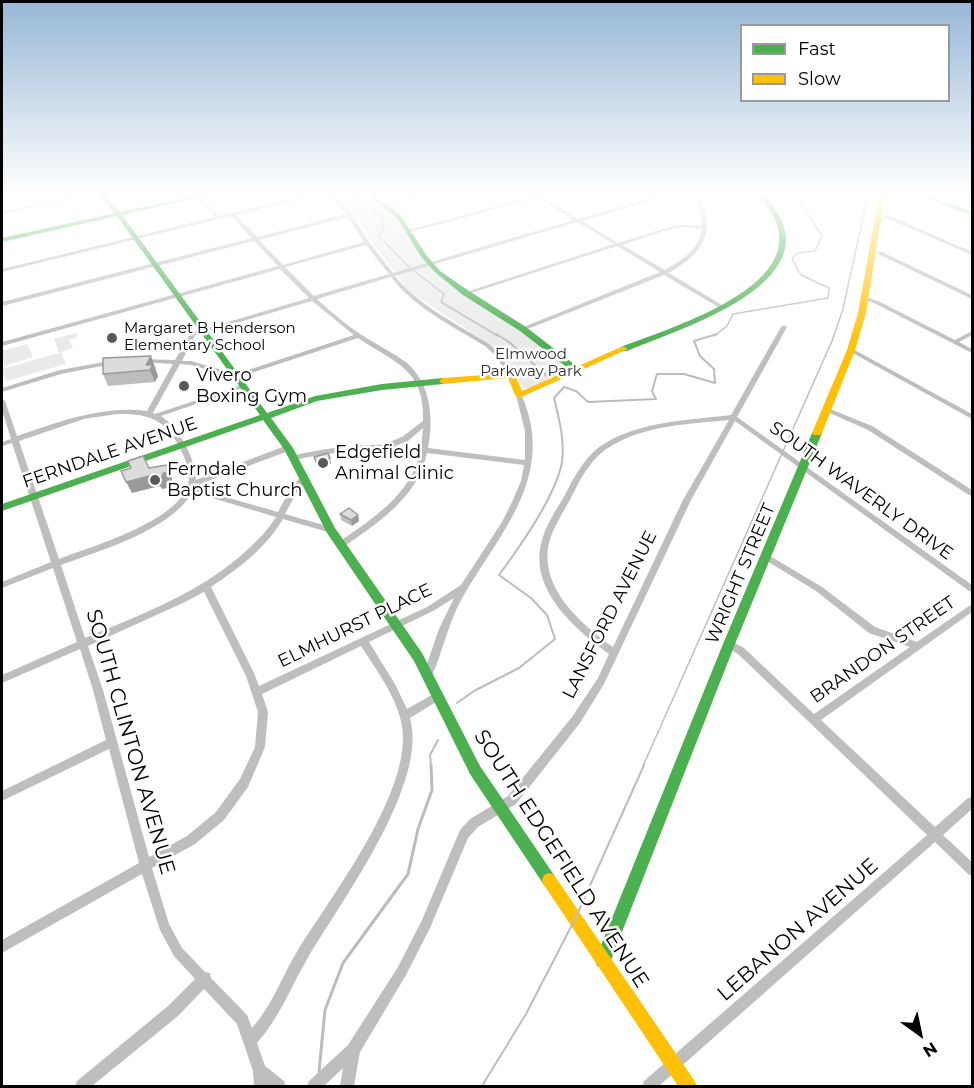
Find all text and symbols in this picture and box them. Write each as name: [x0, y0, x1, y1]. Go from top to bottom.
legend: [740, 24, 950, 102]
text: Fast: [798, 38, 836, 60]
text: Slow: [798, 68, 841, 90]
place label: Margaret B Henderson Elementary School: [124, 320, 296, 355]
marker: Margaret B Henderson Elementary School: [105, 331, 119, 345]
park label: Elmwood Parkway Park: [480, 346, 582, 381]
place label: Vivero Boxing Gym: [196, 365, 307, 407]
marker: Vivero Boxing Gym: [177, 379, 191, 393]
street label: FERNDALE AVENUE: [20, 413, 200, 493]
street label: SOUTH WAVERLY DRIVE: [765, 417, 957, 565]
place label: Edgefield Animal Clinic: [335, 442, 454, 484]
marker: Edgefield Animal Clinic: [316, 456, 330, 470]
place label: Ferndale Baptist Church: [167, 459, 303, 502]
marker: Ferndale Baptist Church: [148, 473, 162, 487]
street label: WRIGHT STREET: [702, 501, 780, 647]
street label: LANSFORD AVENUE: [558, 527, 662, 703]
street label: ELMHURST PLACE: [275, 579, 435, 673]
street label: BRANDON STREET: [806, 592, 960, 708]
street label: SOUTH CLINTON AVENUE: [80, 607, 180, 877]
street label: SOUTH EDGEFIELD AVENUE: [468, 725, 654, 993]
street label: LEBANON AVENUE: [712, 853, 884, 1007]
north arrow: [890, 1004, 950, 1064]
text: N: [919, 1038, 941, 1061]

